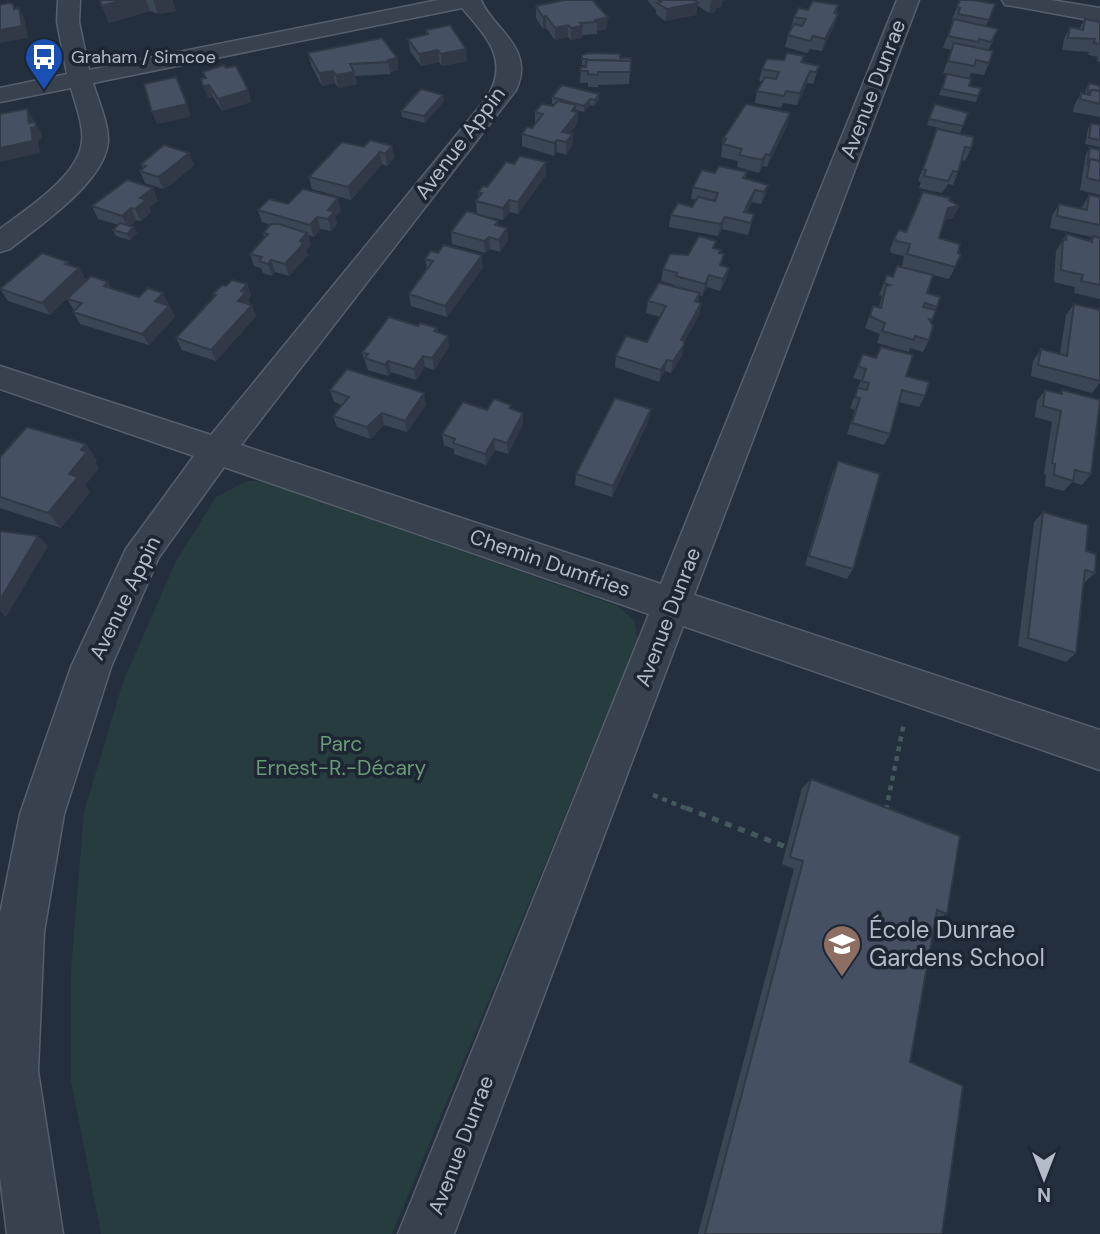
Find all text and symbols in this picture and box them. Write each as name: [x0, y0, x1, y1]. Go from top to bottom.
street label: Avenue Dunrae: [834, 15, 912, 162]
bus stop icon: Graham / Simcoe: [23, 36, 65, 91]
place label: Graham / Simcoe: [71, 45, 216, 69]
street label: Avenue Appin: [408, 81, 512, 205]
street label: Chemin Dumfries: [466, 522, 634, 604]
street label: Avenue Appin: [83, 532, 167, 664]
street label: Avenue Dunrae: [629, 543, 707, 690]
park label: Parc Ernest-R.-Décary: [256, 730, 427, 782]
place label: École Dunrae Gardens School: [869, 914, 1045, 973]
school or university icon: École Dunrae Gardens School: [821, 923, 863, 978]
street label: Avenue Dunrae: [422, 1071, 500, 1218]
north arrow: [1009, 1143, 1079, 1213]
text: N: [1037, 1182, 1051, 1207]

